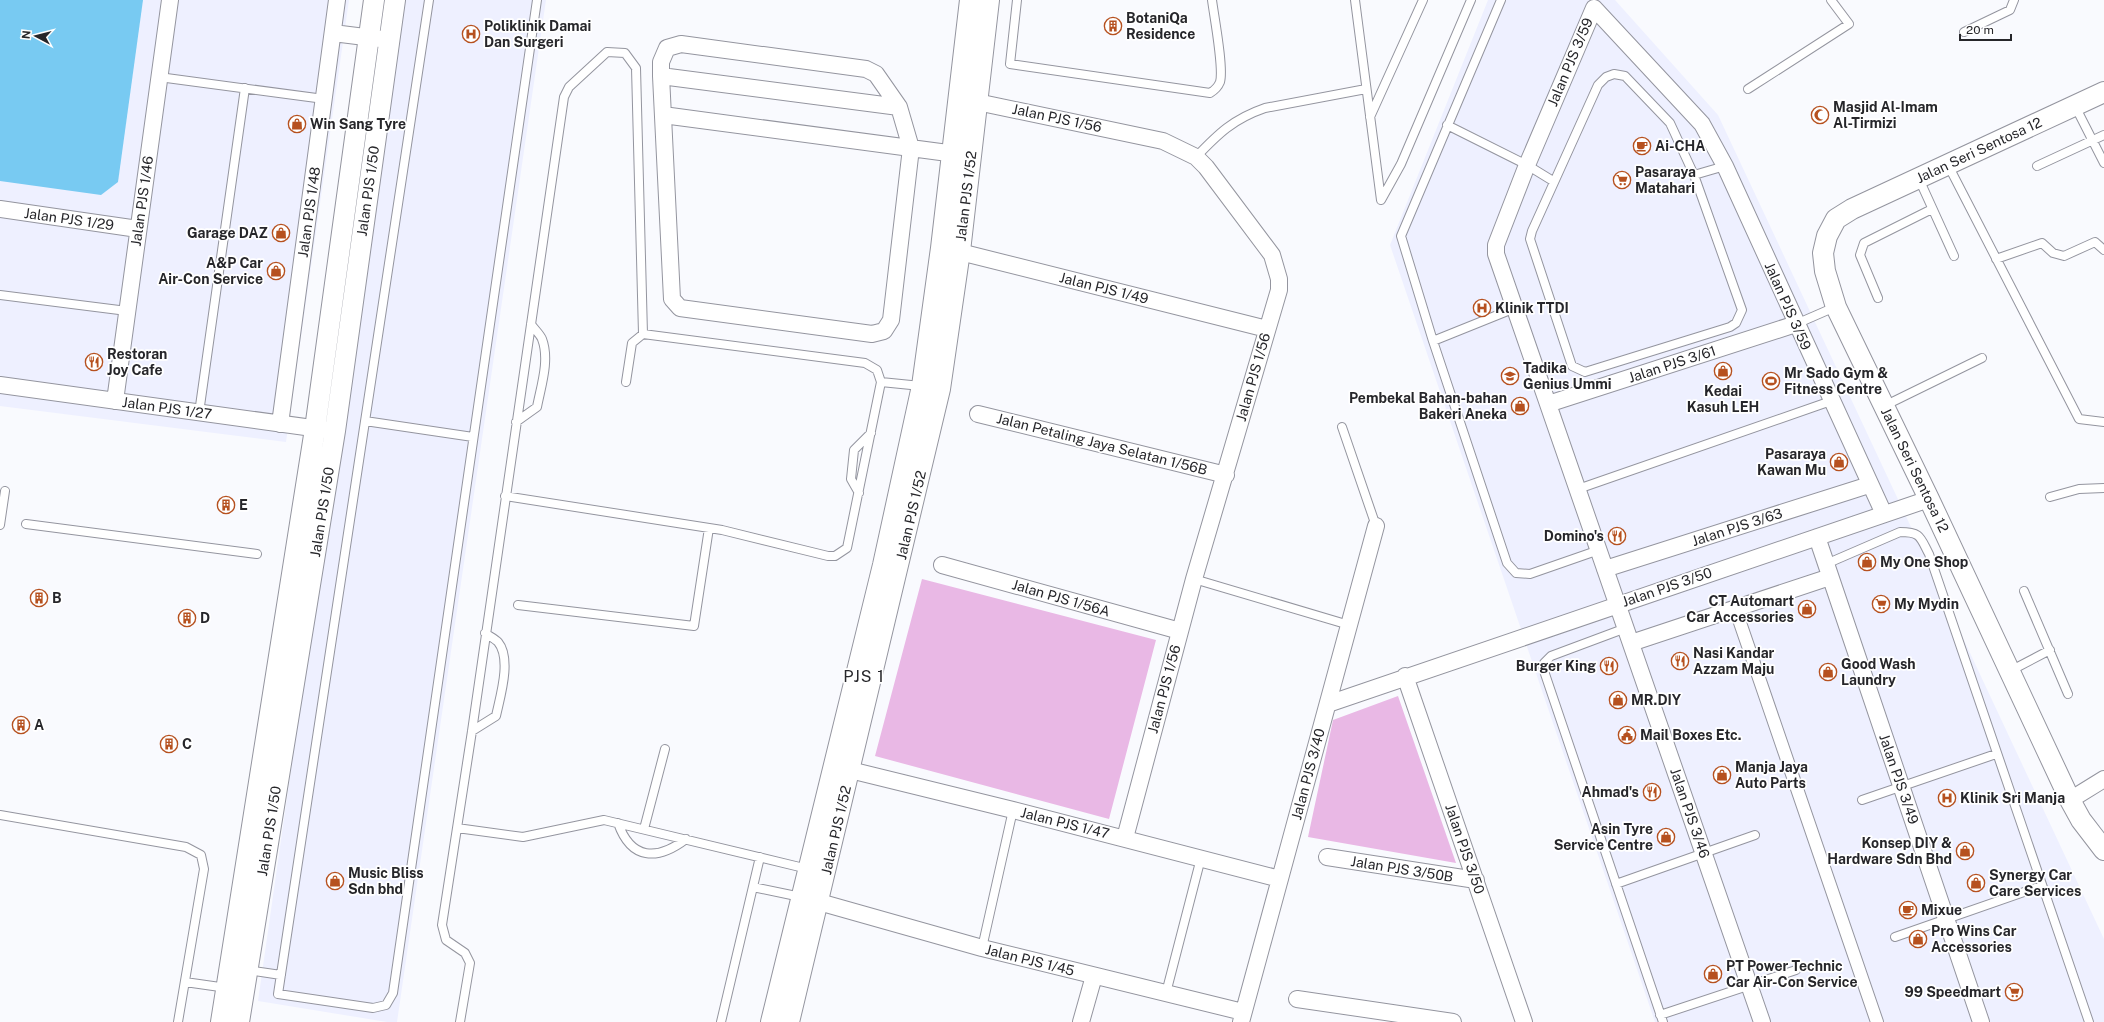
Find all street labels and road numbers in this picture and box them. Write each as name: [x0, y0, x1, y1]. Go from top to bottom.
street label: Jalan PJS 3/59: [1544, 15, 1596, 109]
street label: Jalan PJS 1/56: [1011, 101, 1104, 135]
street label: Jalan Seri Sentosa 12: [1914, 114, 2044, 186]
street label: Jalan PJS 1/50: [354, 145, 382, 237]
street label: Jalan PJS 1/52: [953, 150, 979, 242]
street label: Jalan PJS 1/46: [128, 155, 156, 247]
street label: Jalan PJS 1/48: [295, 166, 323, 258]
street label: Jalan PJS 1/29: [23, 205, 115, 233]
street label: Jalan PJS 3/59: [1761, 260, 1815, 353]
street label: Jalan PJS 1/49: [1058, 269, 1150, 307]
street label: Jalan PJS 1/56: [1233, 331, 1273, 423]
street label: Jalan PJS 3/61: [1626, 342, 1718, 386]
street label: Jalan PJS 1/27: [121, 394, 213, 422]
street label: Jalan Seri Sentosa 12: [1878, 405, 1952, 535]
street label: Jalan Petaling Jaya Selatan 1/56B: [995, 410, 1209, 478]
street label: Jalan PJS 1/50: [307, 466, 337, 558]
street label: Jalan PJS 1/52: [893, 469, 929, 561]
street label: Jalan PJS 3/63: [1690, 505, 1784, 549]
street label: Jalan PJS 3/50: [1620, 564, 1714, 610]
street label: Jalan PJS 1/56A: [1010, 576, 1112, 620]
street label: Jalan PJS 1/56: [1144, 643, 1184, 735]
street label: Jalan PJS 3/40: [1288, 727, 1328, 821]
street label: Jalan PJS 3/49: [1876, 732, 1922, 826]
street label: Jalan PJS 3/46: [1667, 766, 1713, 860]
street label: Jalan PJS 1/52: [818, 784, 854, 876]
street label: Jalan PJS 1/50: [254, 785, 284, 877]
street label: Jalan PJS 3/50: [1442, 802, 1488, 896]
street label: Jalan PJS 1/47: [1019, 804, 1111, 842]
street label: Jalan PJS 3/50B: [1350, 853, 1454, 885]
street label: Jalan PJS 1/45: [984, 941, 1076, 979]

